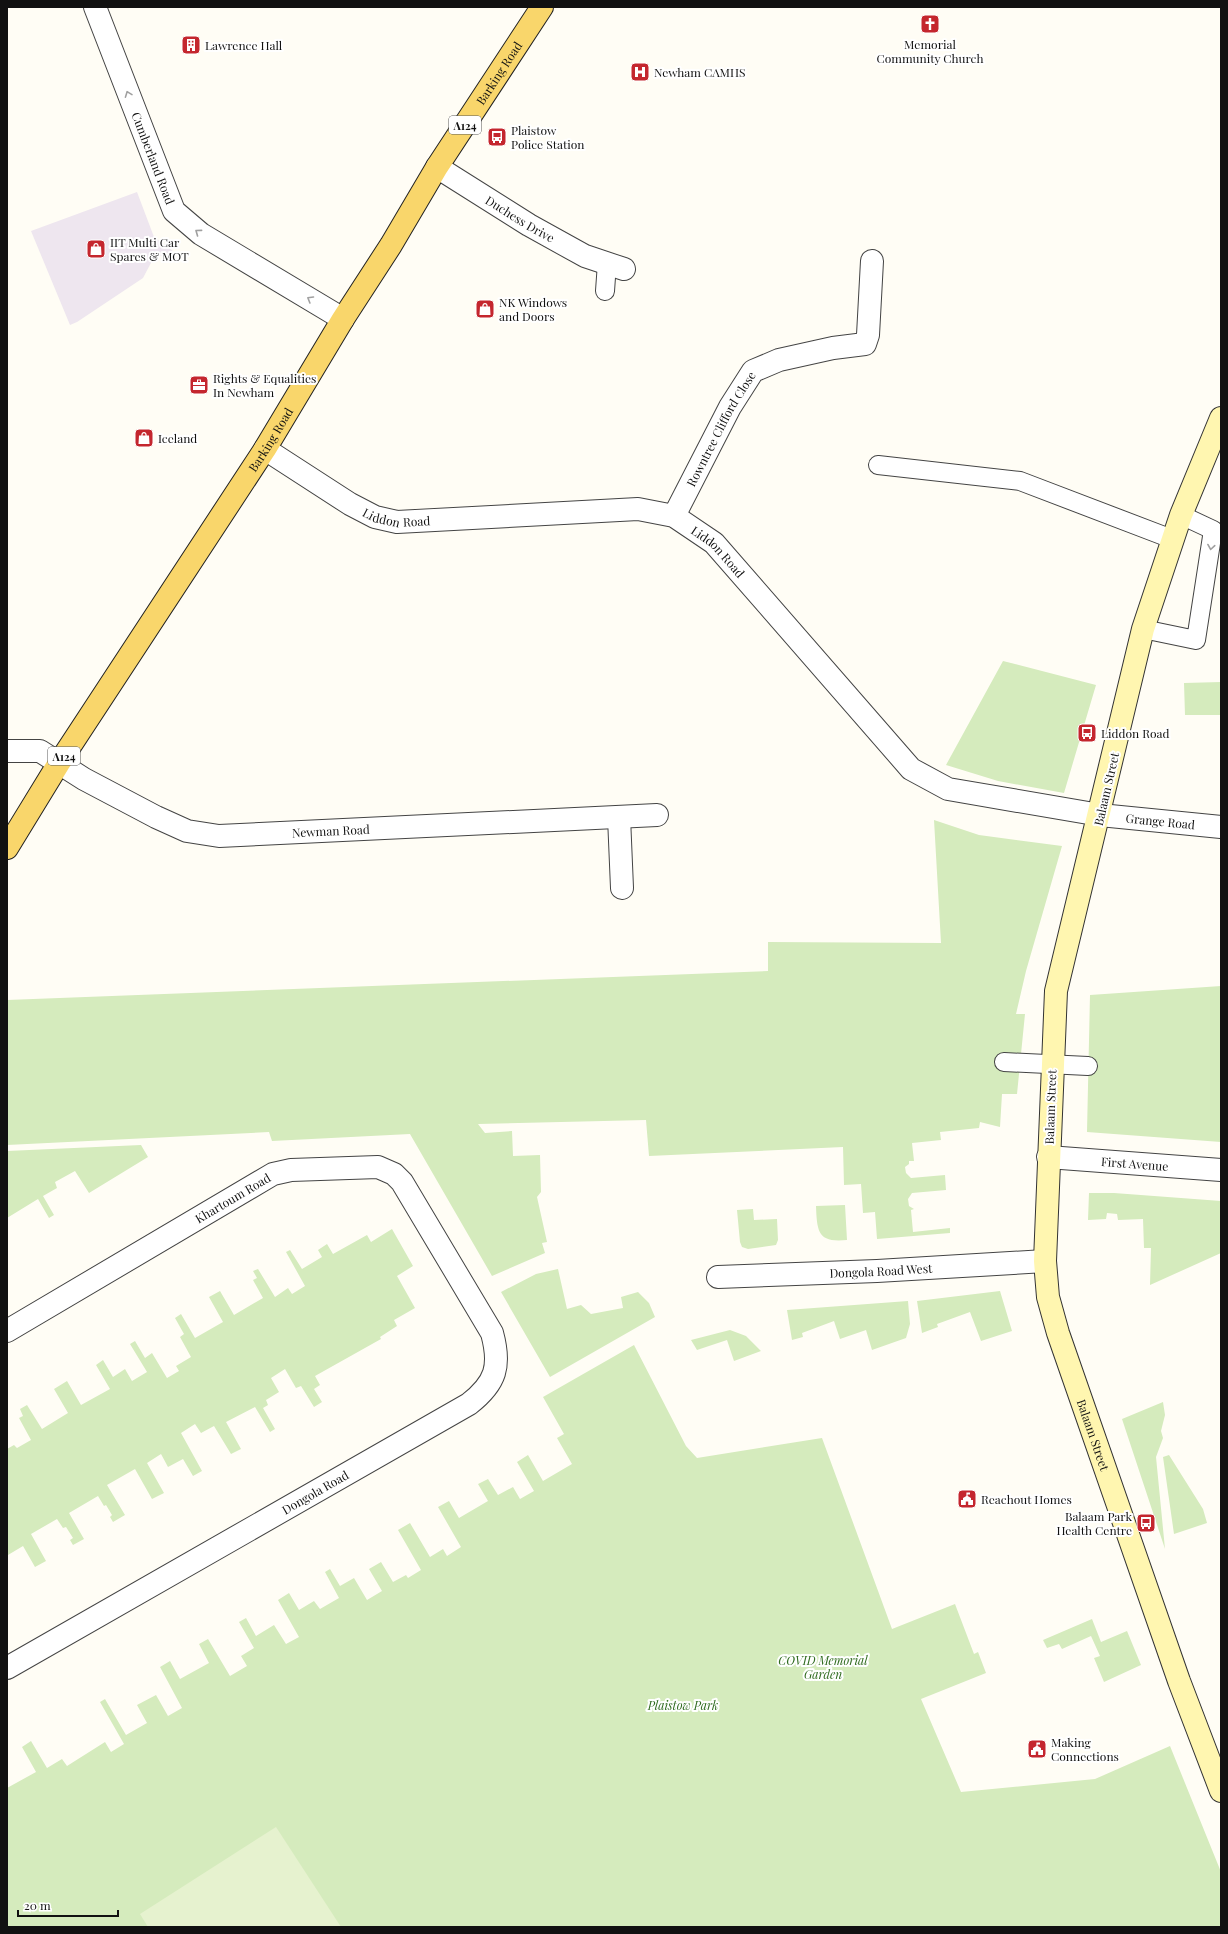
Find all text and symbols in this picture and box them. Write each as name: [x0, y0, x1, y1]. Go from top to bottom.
church icon: Memorial Community Church: [919, 13, 941, 35]
building icon: Lawrence Hall: [180, 34, 202, 56]
place label: Memorial Community Church: [876, 36, 984, 66]
place label: Lawrence Hall: [205, 37, 283, 53]
street label: Barking Road: [472, 38, 525, 108]
hospital icon: Newham CAMHS: [629, 61, 651, 83]
place label: Newham CAMHS: [654, 64, 746, 80]
one-way arrow: [124, 91, 132, 98]
street label: Cumberland Road: [128, 110, 179, 207]
road number: A124: [449, 116, 481, 134]
place label: Plaistow Police Station: [511, 122, 584, 152]
bus stop icon: Plaistow Police Station: [486, 126, 508, 148]
street label: Duchess Drive: [483, 192, 558, 246]
one-way arrow: [196, 230, 203, 237]
place label: IIT Multi Car Spares & MOT: [110, 234, 189, 264]
shop icon: IIT Multi Car Spares & MOT: [85, 238, 107, 260]
place label: NK Windows and Doors: [499, 294, 567, 324]
one-way arrow: [307, 296, 314, 303]
shop icon: NK Windows and Doors: [474, 298, 496, 320]
street label: Rowntree Clifford Close: [683, 368, 759, 489]
place label: Rights & Equalities In Newham: [213, 370, 316, 400]
office icon: Rights & Equalities In Newham: [188, 374, 210, 396]
street label: Barking Road: [244, 405, 296, 475]
shop icon: Iceland: [133, 427, 155, 449]
place label: Iceland: [158, 430, 197, 446]
street label: Liddon Road: [360, 504, 431, 530]
street label: Liddon Road: [688, 522, 748, 581]
one-way arrow: [1207, 544, 1216, 550]
bus stop icon: Liddon Road: [1076, 722, 1098, 744]
place label: Liddon Road: [1101, 725, 1170, 741]
road number: A124: [48, 747, 80, 765]
street label: Balaam Street: [1090, 750, 1122, 827]
street label: Grange Road: [1125, 810, 1196, 832]
street label: Newman Road: [292, 821, 370, 840]
street label: Balaam Street: [1041, 1069, 1059, 1145]
street label: First Avenue: [1101, 1153, 1169, 1174]
street label: Khartoum Road: [192, 1169, 273, 1226]
street label: Dongola Road West: [829, 1260, 933, 1281]
street label: Balaam Street: [1074, 1397, 1114, 1474]
street label: Dongola Road: [279, 1466, 351, 1518]
public building icon: Reachout Homes: [956, 1488, 978, 1510]
place label: Reachout Homes: [981, 1491, 1072, 1507]
place label: Balaam Park Health Centre: [1056, 1508, 1132, 1538]
bus stop icon: Balaam Park Health Centre: [1135, 1512, 1157, 1534]
park label: COVID Memorial Garden: [778, 1652, 868, 1682]
park label: Plaistow Park: [647, 1697, 718, 1713]
place label: Making Connections: [1051, 1734, 1119, 1764]
public building icon: Making Connections: [1026, 1738, 1048, 1760]
scale bar: [18, 1892, 118, 1918]
text: 20 m: [24, 1897, 51, 1913]

